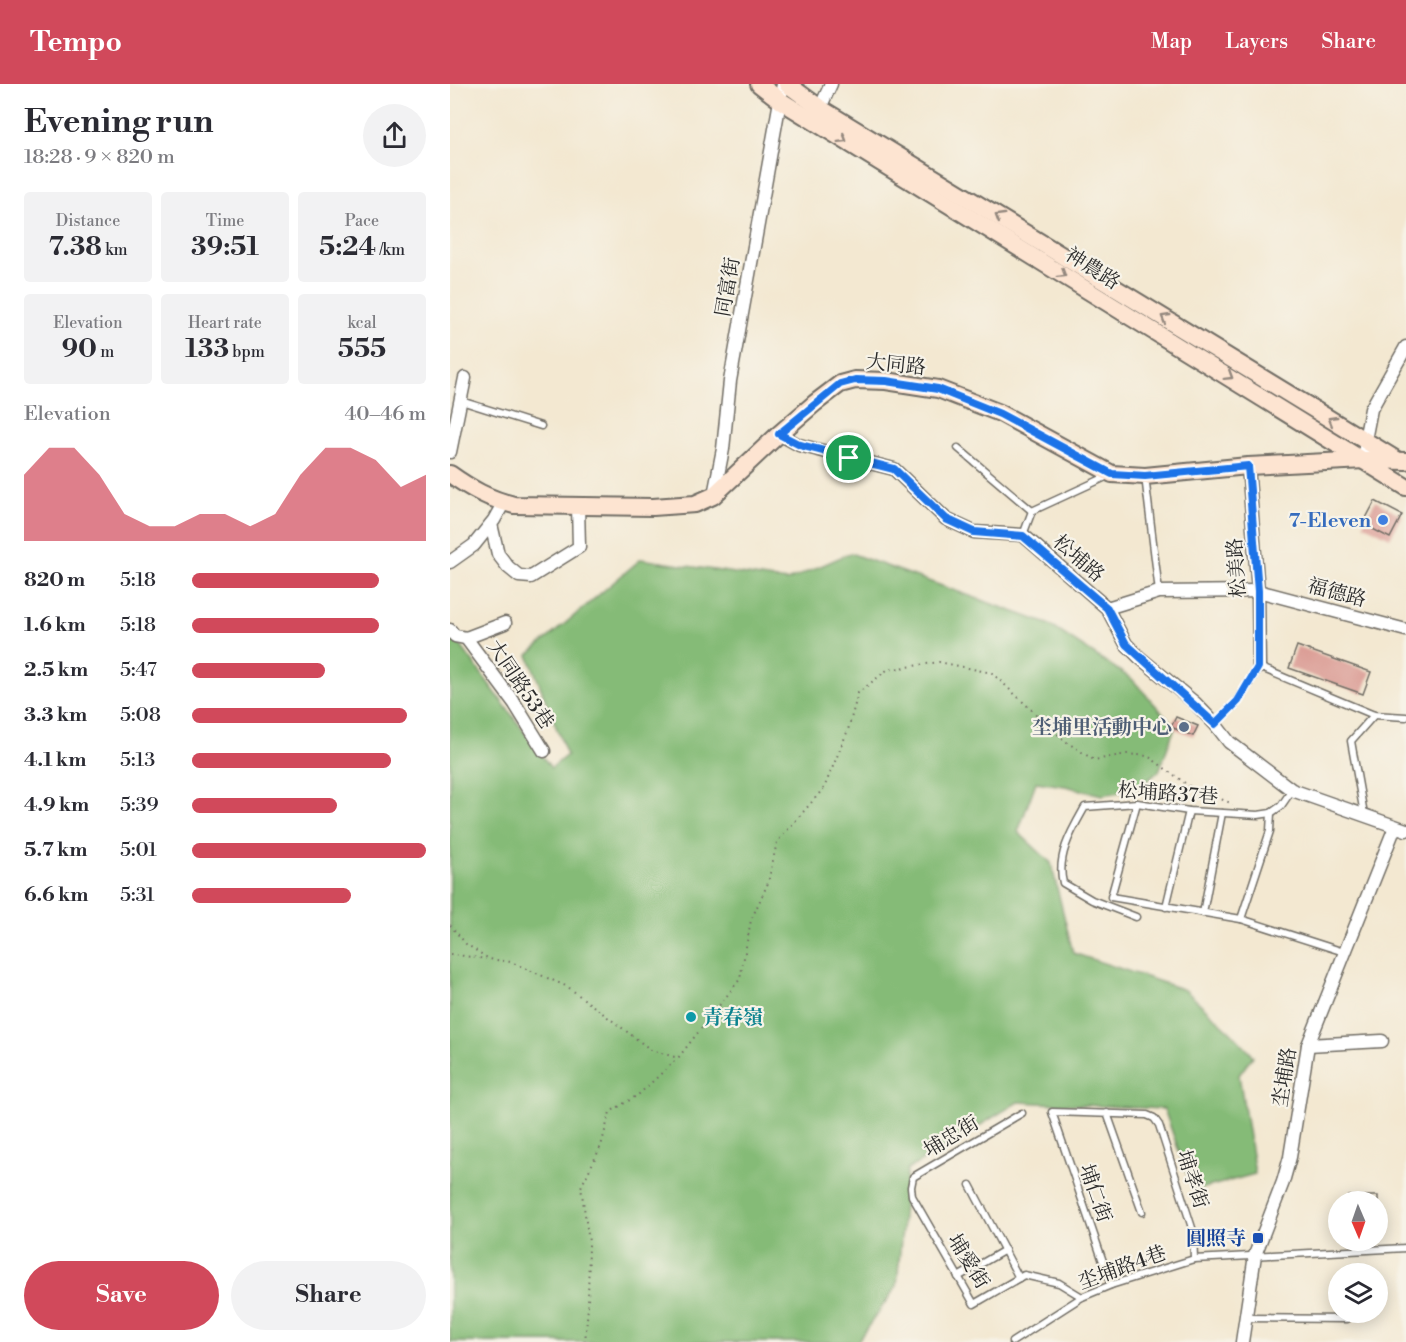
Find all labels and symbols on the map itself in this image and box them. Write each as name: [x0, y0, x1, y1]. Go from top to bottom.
one-way arrow: [837, 132, 847, 144]
one-way arrow: [995, 212, 1005, 224]
street label: 神農路: [1060, 243, 1124, 296]
street label: 同富街: [711, 256, 746, 319]
one-way arrow: [1056, 267, 1067, 278]
one-way arrow: [1161, 314, 1171, 326]
street label: 大同路: [865, 350, 927, 381]
one-way arrow: [1223, 369, 1233, 381]
one-way arrow: [1328, 415, 1338, 427]
pin: [823, 432, 874, 483]
place label: 7-Eleven: [1288, 509, 1372, 534]
marker: 7-Eleven: [1376, 513, 1390, 527]
street label: 松埔路: [1047, 530, 1109, 588]
street label: 松美路: [1223, 537, 1252, 599]
street label: 福德路: [1304, 574, 1369, 613]
street label: 大同路53巷: [481, 636, 559, 734]
place label: 坔埔里活動中心: [1032, 716, 1172, 741]
marker: 坔埔里活動中心: [1177, 720, 1191, 734]
street label: 松埔路37巷: [1117, 779, 1219, 810]
place label: 青春嶺: [703, 1006, 763, 1031]
marker: 青春嶺: [684, 1010, 698, 1024]
street label: 坔埔路: [1268, 1046, 1303, 1109]
street label: 埔忠街: [920, 1111, 984, 1163]
street label: 埔孝街: [1170, 1147, 1213, 1212]
street label: 埔仁街: [1073, 1161, 1116, 1226]
north arrow: [1328, 1191, 1388, 1251]
place label: 圓照寺: [1186, 1227, 1246, 1252]
street label: 埔愛街: [941, 1230, 994, 1294]
marker: 圓照寺: [1251, 1231, 1265, 1245]
street label: 坔埔路4巷: [1075, 1241, 1170, 1296]

